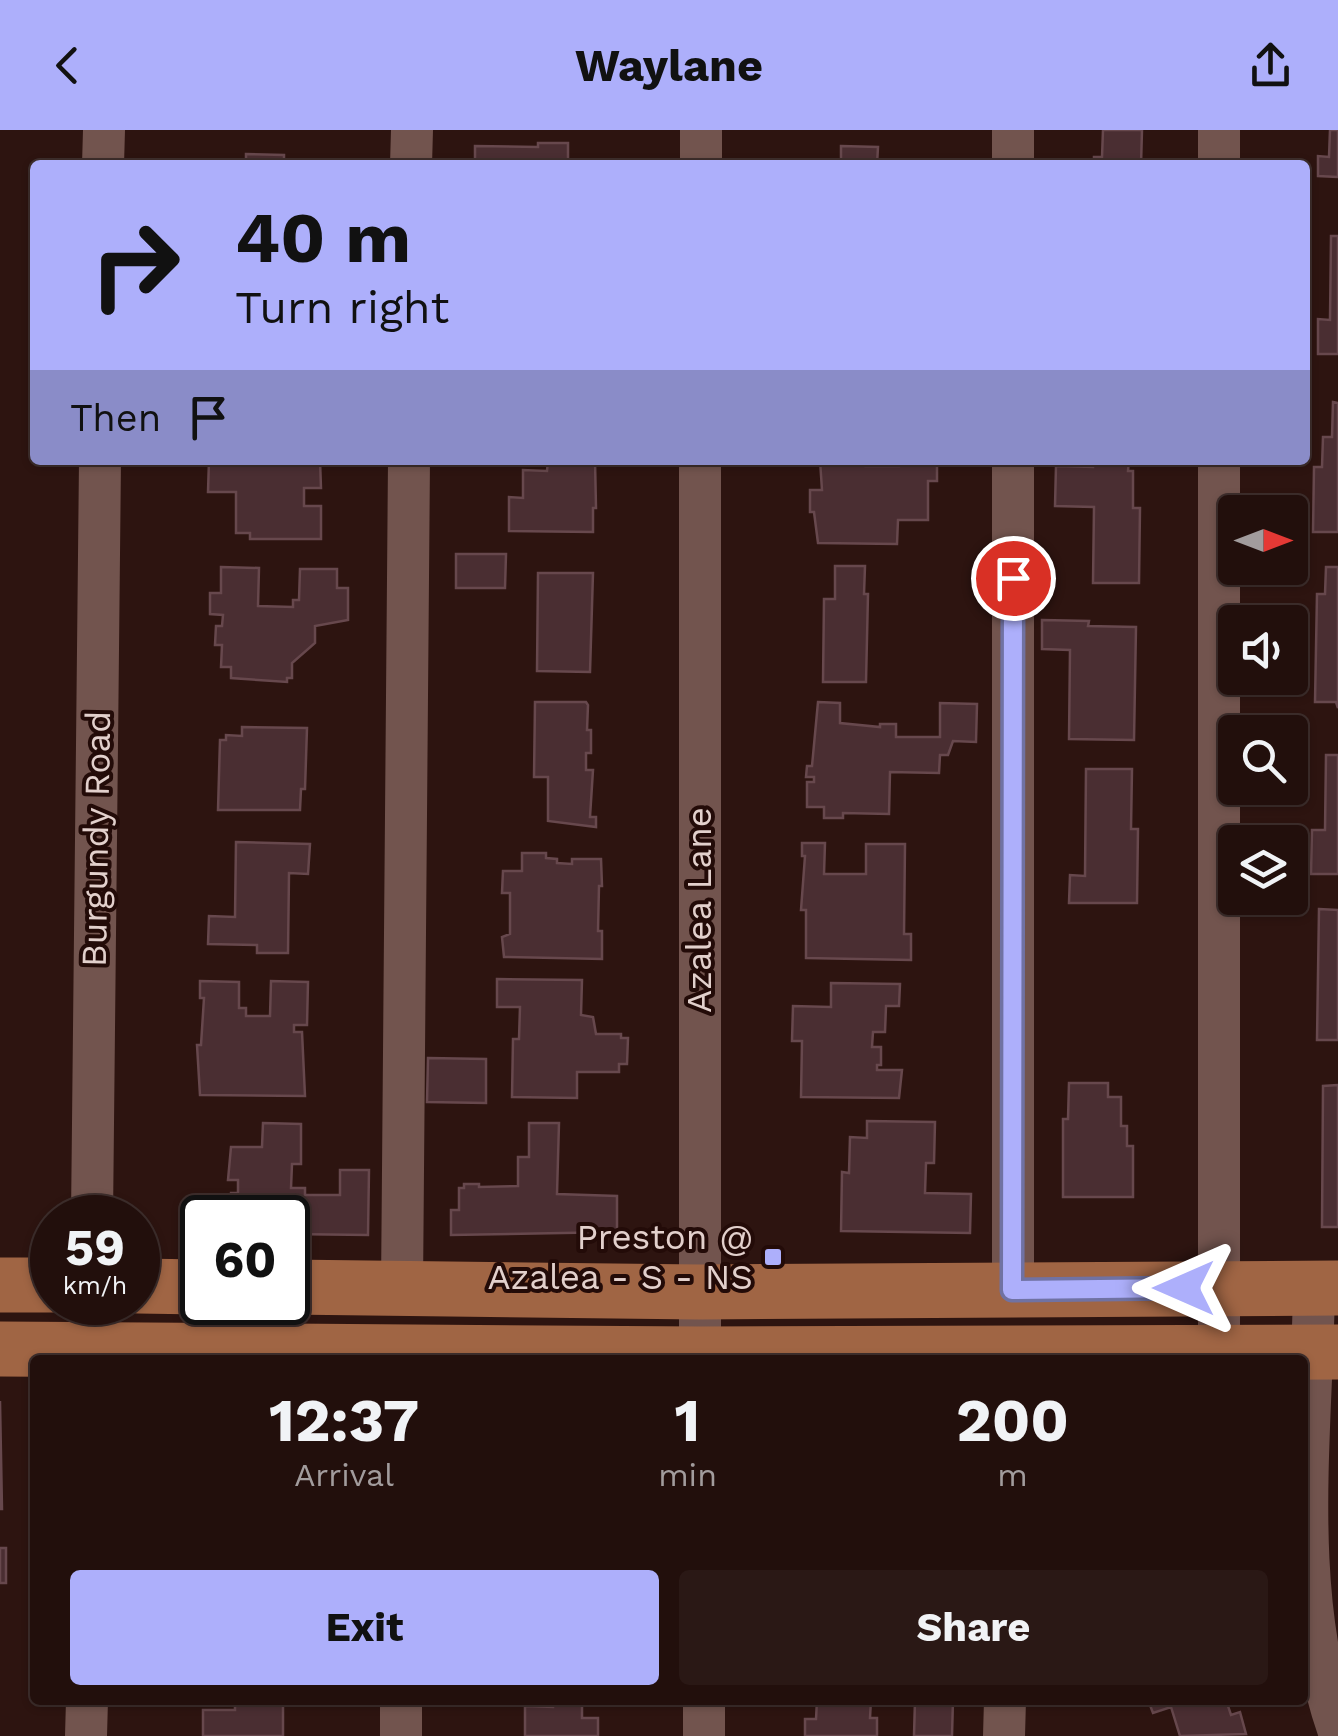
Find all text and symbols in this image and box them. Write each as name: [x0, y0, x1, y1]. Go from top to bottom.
icon: back: [40, 38, 95, 93]
icon: share: [1243, 38, 1298, 93]
text: Waylane: [575, 39, 763, 92]
text: 40 m: [235, 197, 411, 279]
icon: right: [70, 200, 200, 330]
text: Turn right: [235, 281, 449, 334]
icon: arrive: [181, 390, 236, 445]
text: Then: [70, 396, 161, 440]
north arrow: [1218, 495, 1308, 585]
map controls: [1218, 495, 1308, 915]
pin: [971, 536, 1056, 621]
icon: arrive: [986, 551, 1041, 606]
button: sound: [1218, 605, 1308, 695]
street label: Burgundy Road: [73, 711, 119, 967]
button: search: [1218, 715, 1308, 805]
street label: Azalea Lane: [678, 807, 720, 1013]
button: layers: [1218, 825, 1308, 915]
speed limit sign: 60: [180, 1195, 310, 1325]
place label: Preston @ Azalea - S - NS: [487, 1216, 753, 1298]
text: 59: [65, 1218, 125, 1277]
position arrow: [1132, 1236, 1236, 1340]
marker: Preston @ Azalea - S - NS: [762, 1246, 784, 1268]
text: km/h: [63, 1271, 127, 1300]
text: 12:37: [269, 1385, 419, 1456]
text: 1: [675, 1385, 700, 1456]
text: 200: [956, 1385, 1069, 1456]
text: Arrival: [294, 1456, 394, 1494]
text: min: [658, 1456, 717, 1494]
text: m: [997, 1456, 1028, 1494]
button: Exit: [70, 1570, 659, 1685]
button: Share: [679, 1570, 1268, 1685]

